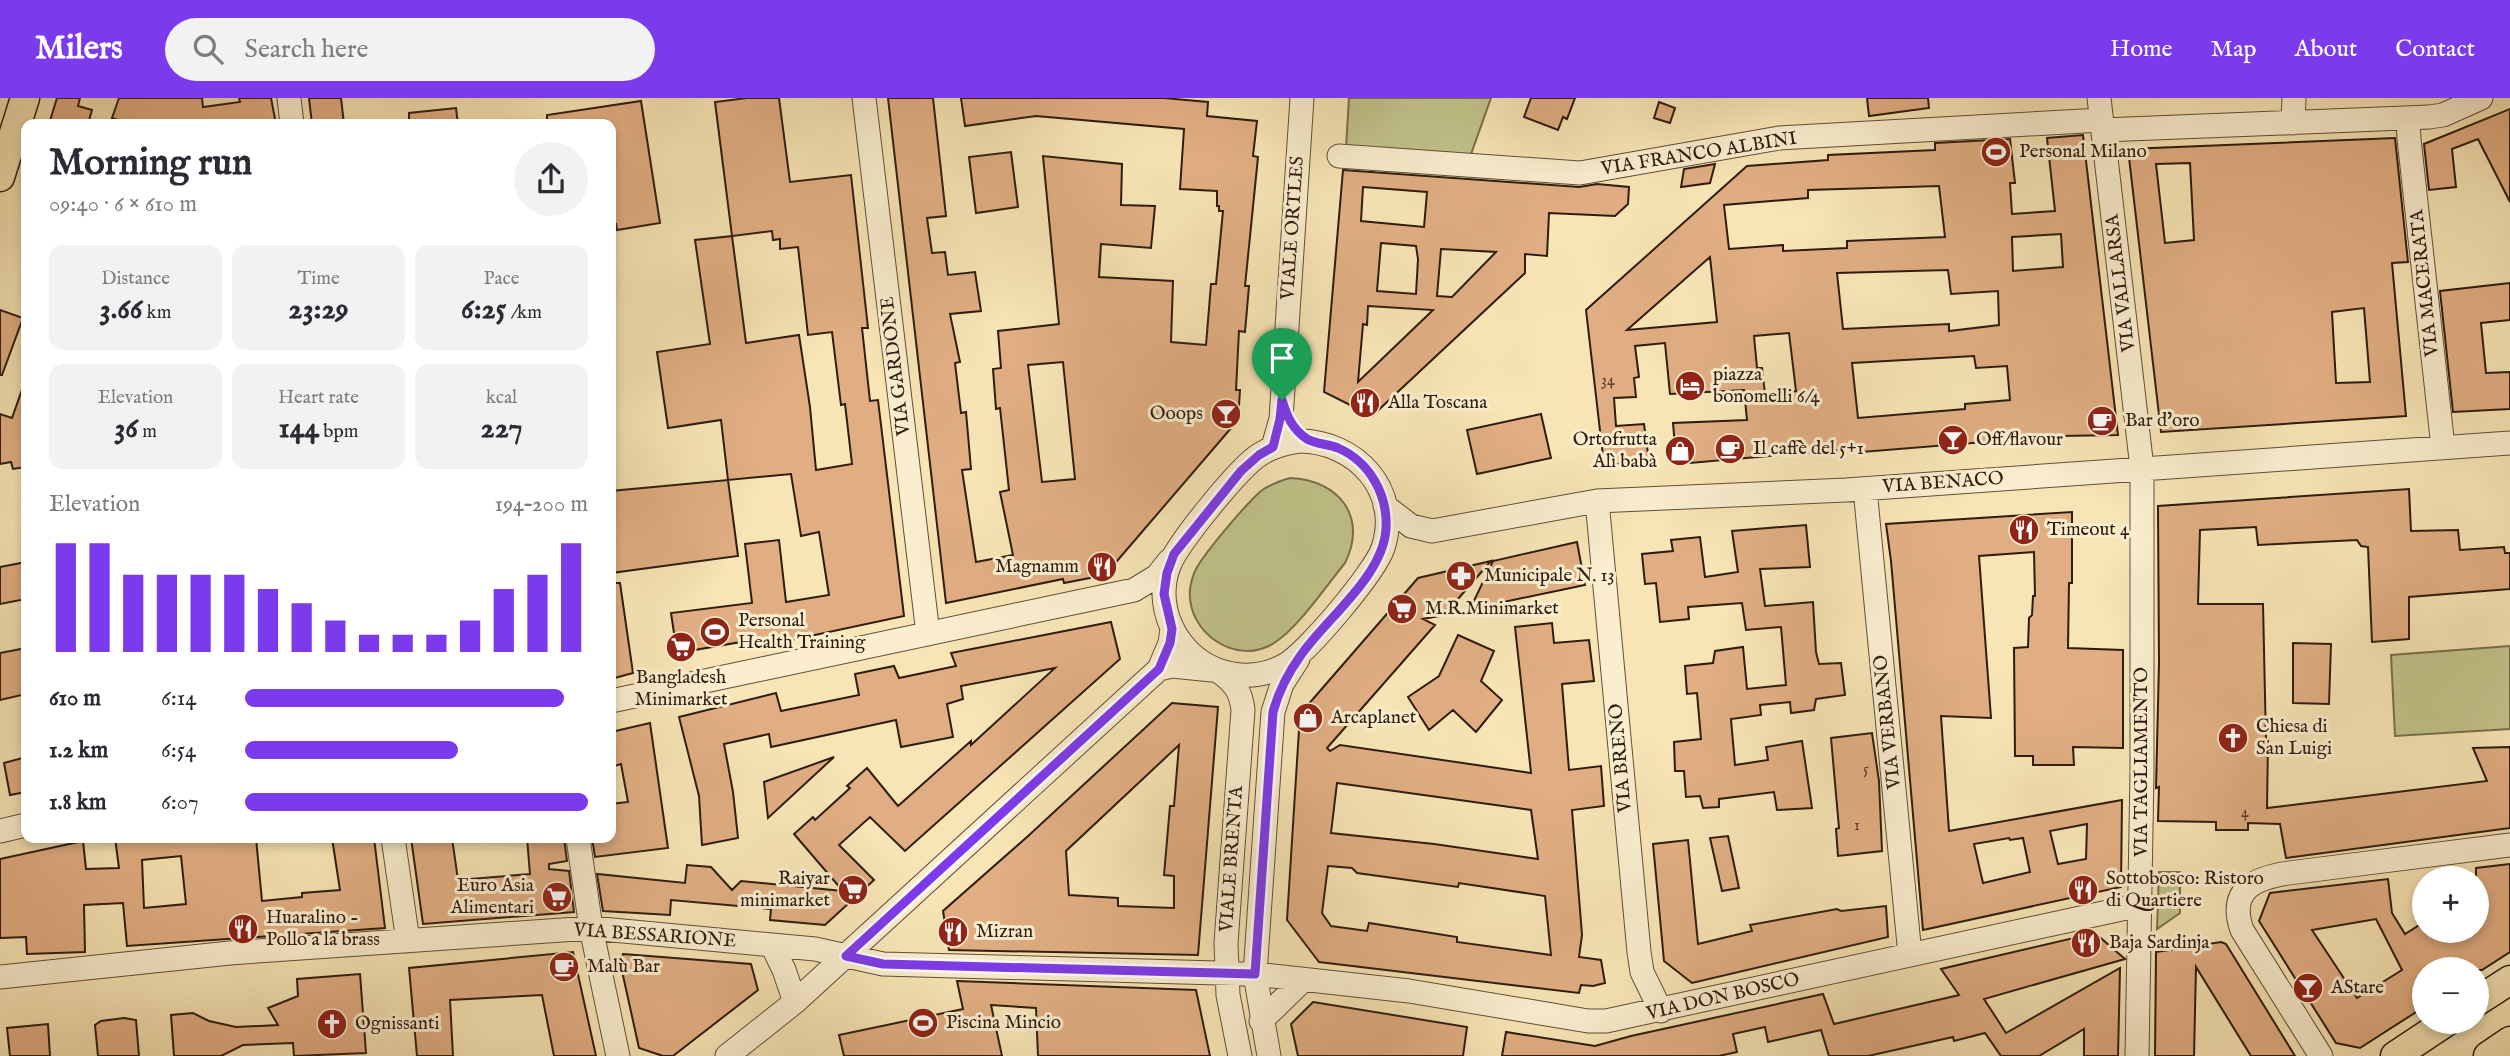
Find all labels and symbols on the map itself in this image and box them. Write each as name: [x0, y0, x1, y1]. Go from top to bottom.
street label: VIA FRANCO ALBINI: [1598, 127, 1799, 182]
sports icon: Personal Milano: [1979, 135, 2013, 169]
place label: Personal Milano: [2019, 140, 2147, 164]
street label: VIALE ORTLES: [1276, 155, 1310, 302]
street label: VIA MACERATA: [2405, 207, 2445, 359]
street label: VIA VALLARSA: [2100, 212, 2141, 354]
street label: VIA GARDONE: [876, 295, 917, 438]
pin: [1252, 328, 1312, 400]
place label: piazza bonomelli 6/4: [1713, 363, 1820, 409]
hotel icon: piazza bonomelli 6/4: [1673, 369, 1707, 403]
house number: 34: [1601, 371, 1615, 391]
restaurant icon: Alla Toscana: [1348, 386, 1382, 420]
place label: Alla Toscana: [1387, 391, 1488, 415]
bar icon: Ooops: [1209, 397, 1243, 431]
place label: Ooops: [1150, 402, 1203, 426]
cafe icon: Bar d'oro: [2085, 404, 2119, 438]
place label: Bar d'oro: [2125, 409, 2199, 433]
bar icon: Off/flavour: [1936, 423, 1970, 457]
place label: Ortofrutta Alì babà: [1573, 428, 1658, 474]
place label: Off/flavour: [1976, 428, 2063, 452]
cafe icon: Il caffè del 5+1: [1713, 432, 1747, 466]
shop icon: Ortofrutta Alì babà: [1663, 434, 1697, 468]
place label: Il caffè del 5+1: [1753, 437, 1864, 461]
street label: VIA BENACO: [1881, 467, 2005, 499]
restaurant icon: Timeout 4: [2007, 513, 2041, 547]
place label: Timeout 4: [2047, 518, 2130, 542]
restaurant icon: Magnamm: [1085, 550, 1119, 584]
place label: Magnamm: [995, 555, 1079, 579]
pharmacy icon: Municipale N. 13: [1444, 559, 1478, 593]
place label: Municipale N. 13: [1484, 564, 1615, 588]
supermarket icon: M.R.Minimarket: [1385, 592, 1419, 626]
place label: M.R.Minimarket: [1425, 597, 1559, 621]
place label: Personal Health Training: [738, 609, 866, 655]
sports icon: Personal Health Training: [698, 615, 732, 649]
supermarket icon: Bangladesh Minimarket: [664, 630, 698, 664]
street label: VIA VERBANO: [1869, 653, 1907, 791]
place label: Bangladesh Minimarket: [634, 666, 728, 712]
street label: VIA TAGLIAMENTO: [2130, 667, 2154, 858]
shop icon: Arcaplanet: [1291, 701, 1325, 735]
street label: VIA BRENO: [1604, 702, 1638, 815]
place label: Arcaplanet: [1330, 706, 1417, 730]
place label: Chiesa di San Luigi: [2256, 715, 2332, 761]
church icon: Chiesa di San Luigi: [2216, 721, 2250, 755]
house number: 5: [1863, 760, 1869, 780]
street label: VIALE BRENTA: [1215, 784, 1249, 934]
house number: 4: [2241, 803, 2249, 823]
house number: 1: [1854, 816, 1860, 836]
place label: Raiyar minimarket: [740, 867, 830, 913]
place label: Sottobosco: Ristoro di Quartiere: [2106, 867, 2264, 913]
supermarket icon: Raiyar minimarket: [836, 873, 870, 907]
restaurant icon: Sottobosco: Ristoro di Quartiere: [2066, 873, 2100, 907]
place label: Euro Asia Alimentari: [450, 874, 535, 920]
supermarket icon: Euro Asia Alimentari: [540, 880, 574, 914]
place label: Huaralino - Pollo a la brass: [266, 906, 380, 952]
restaurant icon: Huaralino - Pollo a la brass: [226, 912, 260, 946]
restaurant icon: Mizran: [936, 915, 970, 949]
street label: VIA BESSARIONE: [572, 918, 737, 954]
place label: Mizran: [976, 920, 1033, 944]
restaurant icon: Baja Sardinja: [2069, 926, 2103, 960]
place label: Baja Sardinja: [2109, 931, 2210, 955]
cafe icon: Malù Bar: [547, 950, 581, 984]
place label: Malù Bar: [587, 955, 660, 979]
street label: VIA DON BOSCO: [1643, 968, 1802, 1026]
bar icon: AStare: [2291, 971, 2325, 1005]
place label: AStare: [2330, 976, 2384, 1000]
sports icon: Piscina Mincio: [906, 1006, 940, 1040]
church icon: Ognissanti: [315, 1007, 349, 1041]
place label: Piscina Mincio: [946, 1011, 1061, 1035]
place label: Ognissanti: [355, 1012, 440, 1036]

